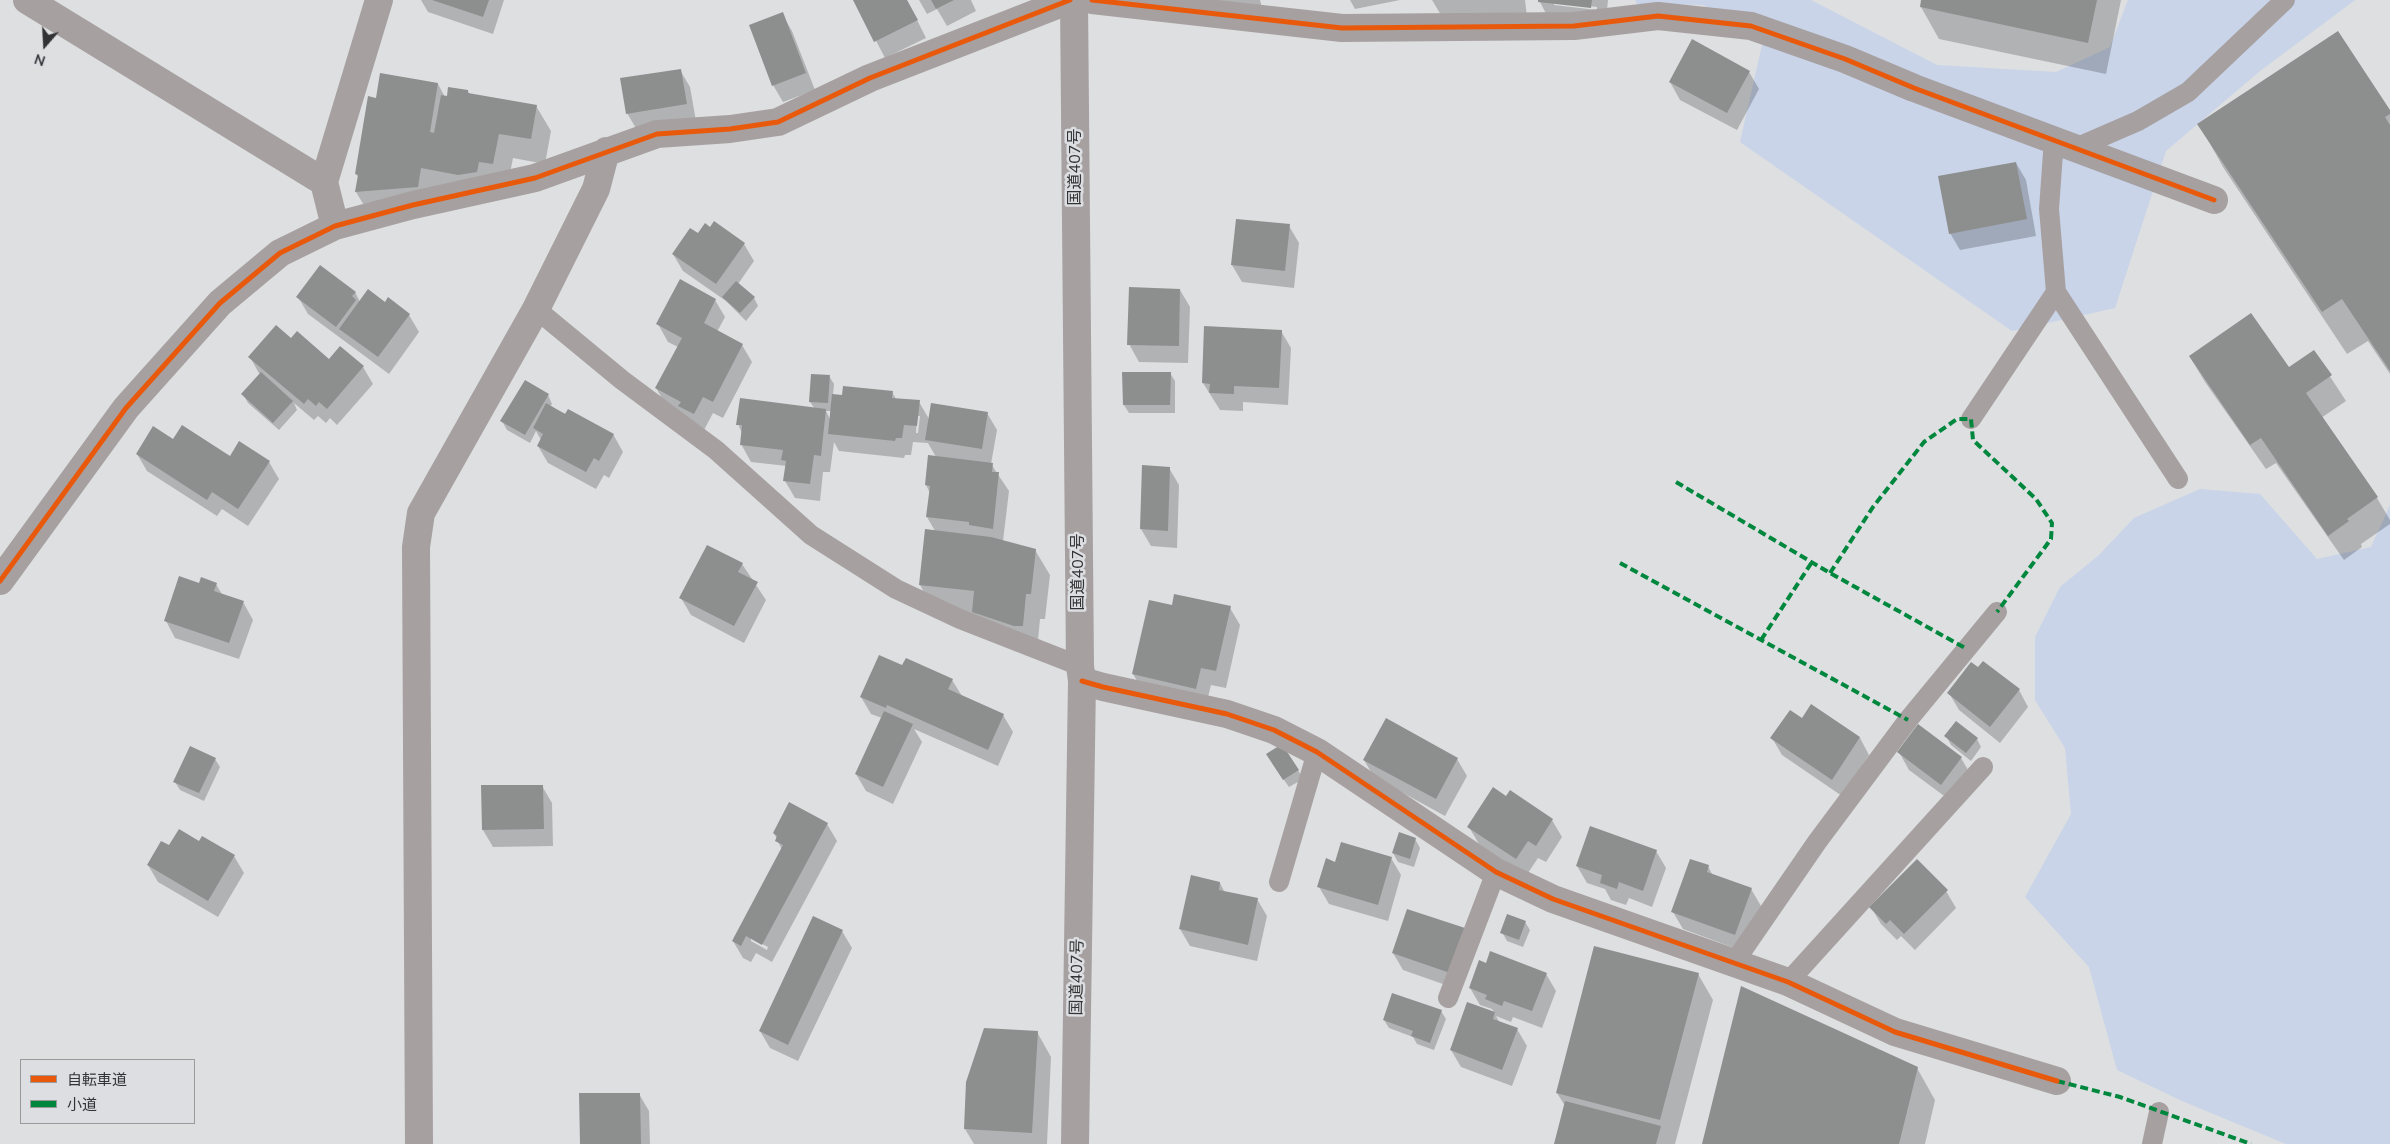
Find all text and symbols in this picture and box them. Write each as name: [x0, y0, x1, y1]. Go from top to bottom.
north arrow: [20, 20, 70, 70]
text: N: [32, 49, 48, 70]
street label: 国道407号: [1066, 129, 1086, 205]
street label: 国道407号: [1069, 534, 1089, 610]
street label: 国道407号: [1068, 938, 1088, 1016]
legend: [20, 1059, 195, 1124]
text: 自転車道: [67, 1070, 127, 1090]
text: 小道: [67, 1095, 97, 1115]

